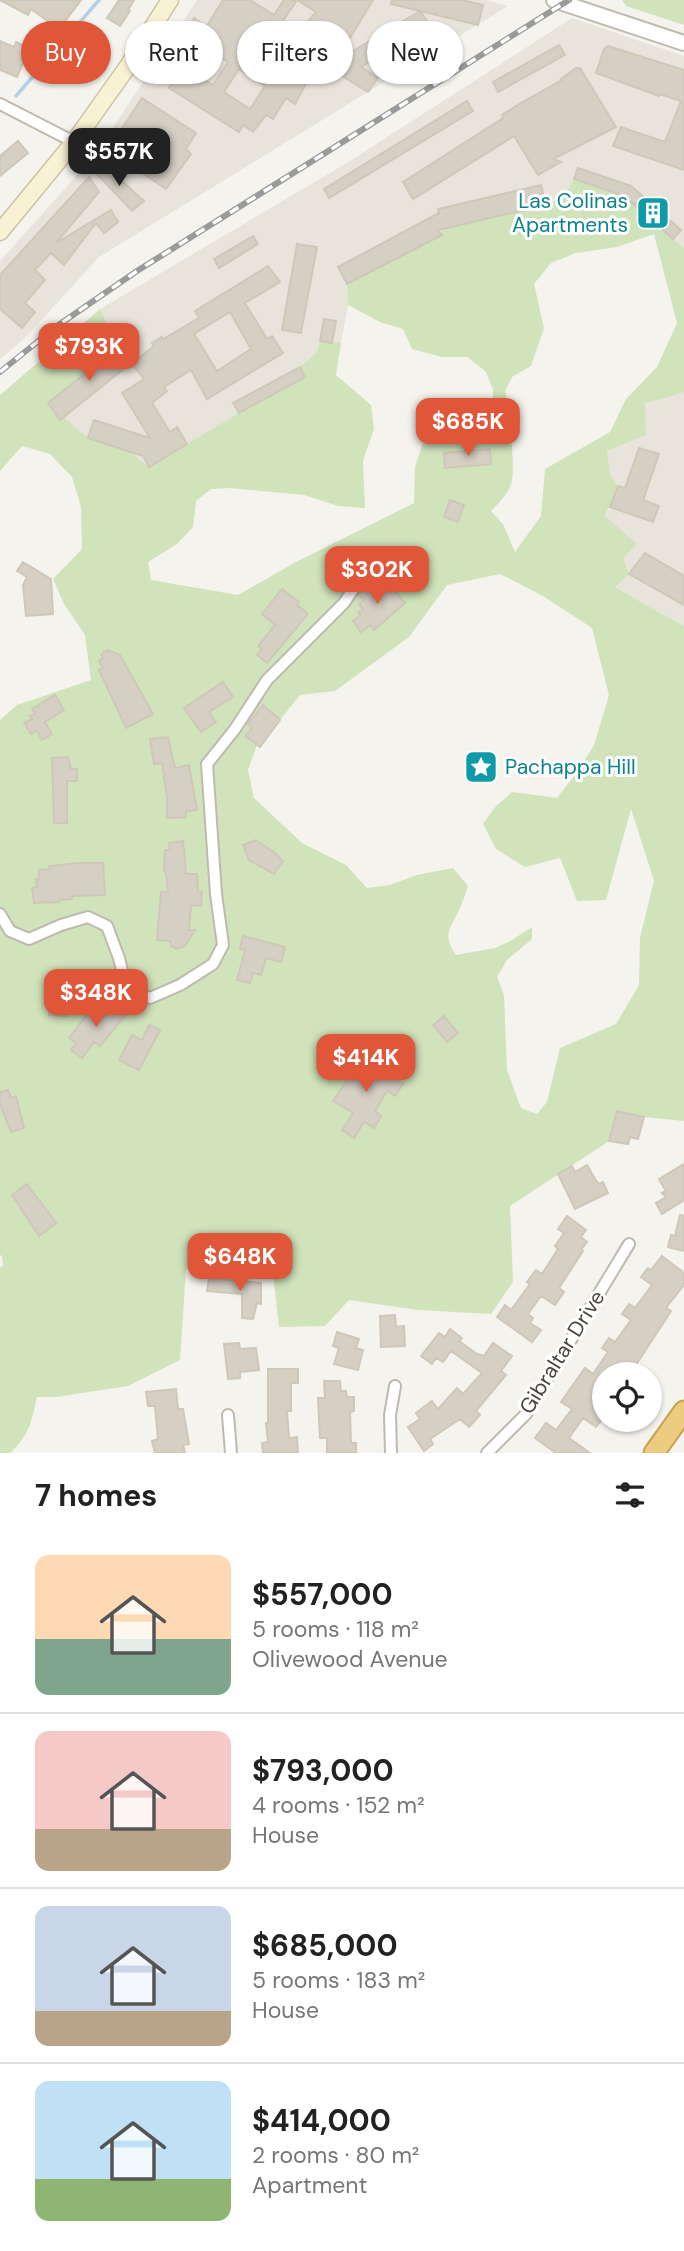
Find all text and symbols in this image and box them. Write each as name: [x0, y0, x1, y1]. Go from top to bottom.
chip: Buy: [21, 21, 111, 84]
chip: Rent: [125, 21, 223, 84]
chip: Filters: [237, 21, 353, 84]
chip: New: [367, 21, 463, 84]
pin: $557K: [70, 128, 168, 188]
text: $557K: [84, 136, 154, 166]
place label: Las Colinas Apartments: [512, 187, 628, 239]
building icon: Las Colinas Apartments: [634, 194, 672, 232]
pin: $793K: [40, 324, 138, 383]
text: $793K: [54, 331, 124, 361]
pin: $685K: [419, 398, 517, 458]
text: $685K: [432, 406, 504, 436]
pin: $302K: [328, 546, 426, 606]
text: $302K: [341, 554, 413, 584]
place icon: Pachappa Hill: [462, 748, 500, 786]
place label: Pachappa Hill: [505, 753, 636, 781]
pin: $348K: [47, 970, 145, 1029]
text: $348K: [60, 977, 132, 1007]
pin: $414K: [317, 1034, 415, 1094]
text: $414K: [332, 1042, 400, 1072]
pin: $648K: [191, 1234, 289, 1293]
text: $648K: [203, 1241, 277, 1271]
street label: Gibraltar Drive: [513, 1285, 611, 1419]
map controls: [592, 1362, 662, 1432]
button: locate: [592, 1362, 662, 1432]
text: 7 homes: [35, 1476, 157, 1515]
icon: filters: [611, 1476, 649, 1514]
text: $557,000: [252, 1575, 393, 1614]
icon: home: [91, 1583, 175, 1667]
text: 5 rooms · 118 m²: [252, 1614, 419, 1644]
text: Olivewood Avenue: [252, 1644, 448, 1674]
text: $793,000: [252, 1751, 394, 1790]
icon: home: [91, 1759, 175, 1843]
text: 4 rooms · 152 m²: [252, 1790, 425, 1820]
text: House: [252, 1820, 319, 1850]
text: $685,000: [252, 1926, 398, 1965]
icon: home: [91, 1934, 175, 2018]
text: 5 rooms · 183 m²: [252, 1965, 425, 1995]
text: House: [252, 1995, 319, 2025]
text: $414,000: [252, 2101, 391, 2140]
icon: home: [91, 2109, 175, 2193]
text: 2 rooms · 80 m²: [252, 2140, 419, 2170]
text: Apartment: [252, 2170, 367, 2200]

